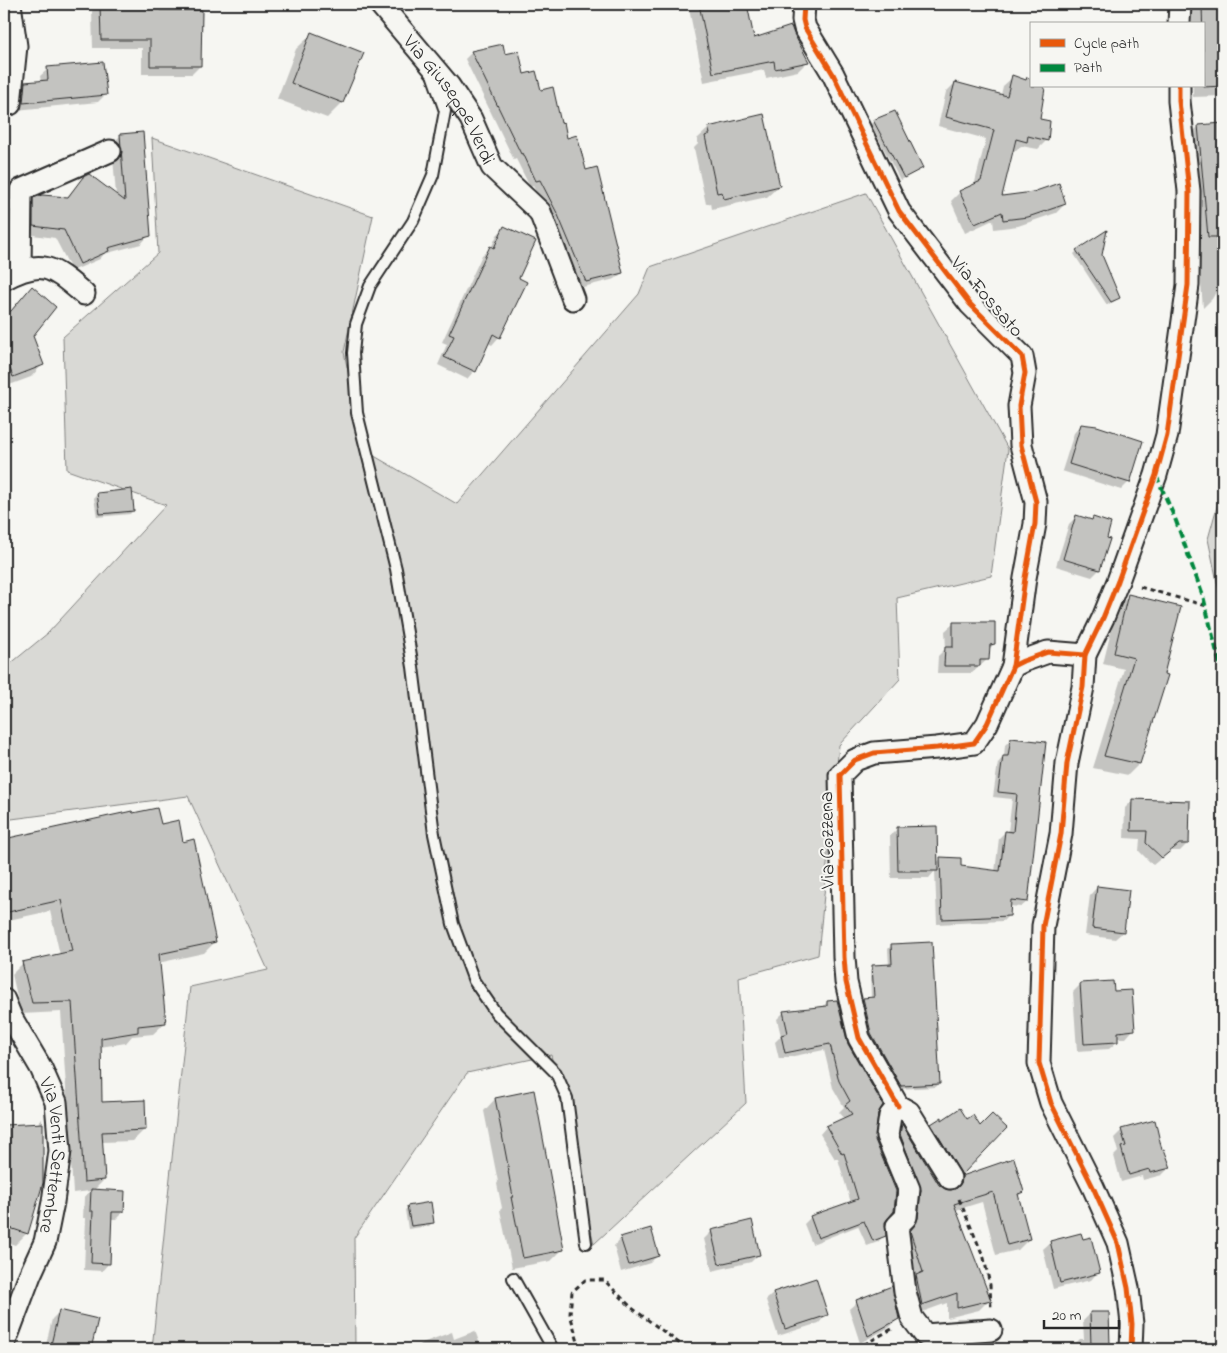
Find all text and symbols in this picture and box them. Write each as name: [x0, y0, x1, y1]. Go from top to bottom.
legend: [1030, 22, 1204, 88]
street label: Via Giuseppe Verdi: [394, 29, 501, 170]
text: Cycle path: [1074, 33, 1139, 56]
text: Path: [1074, 57, 1102, 79]
street label: Via Fossato: [942, 250, 1030, 345]
street label: Via Cozzena: [813, 791, 844, 890]
street label: Via Venti Settembre: [29, 1072, 72, 1236]
scale bar: [1044, 1298, 1120, 1330]
text: 20 m: [1052, 1305, 1082, 1327]

